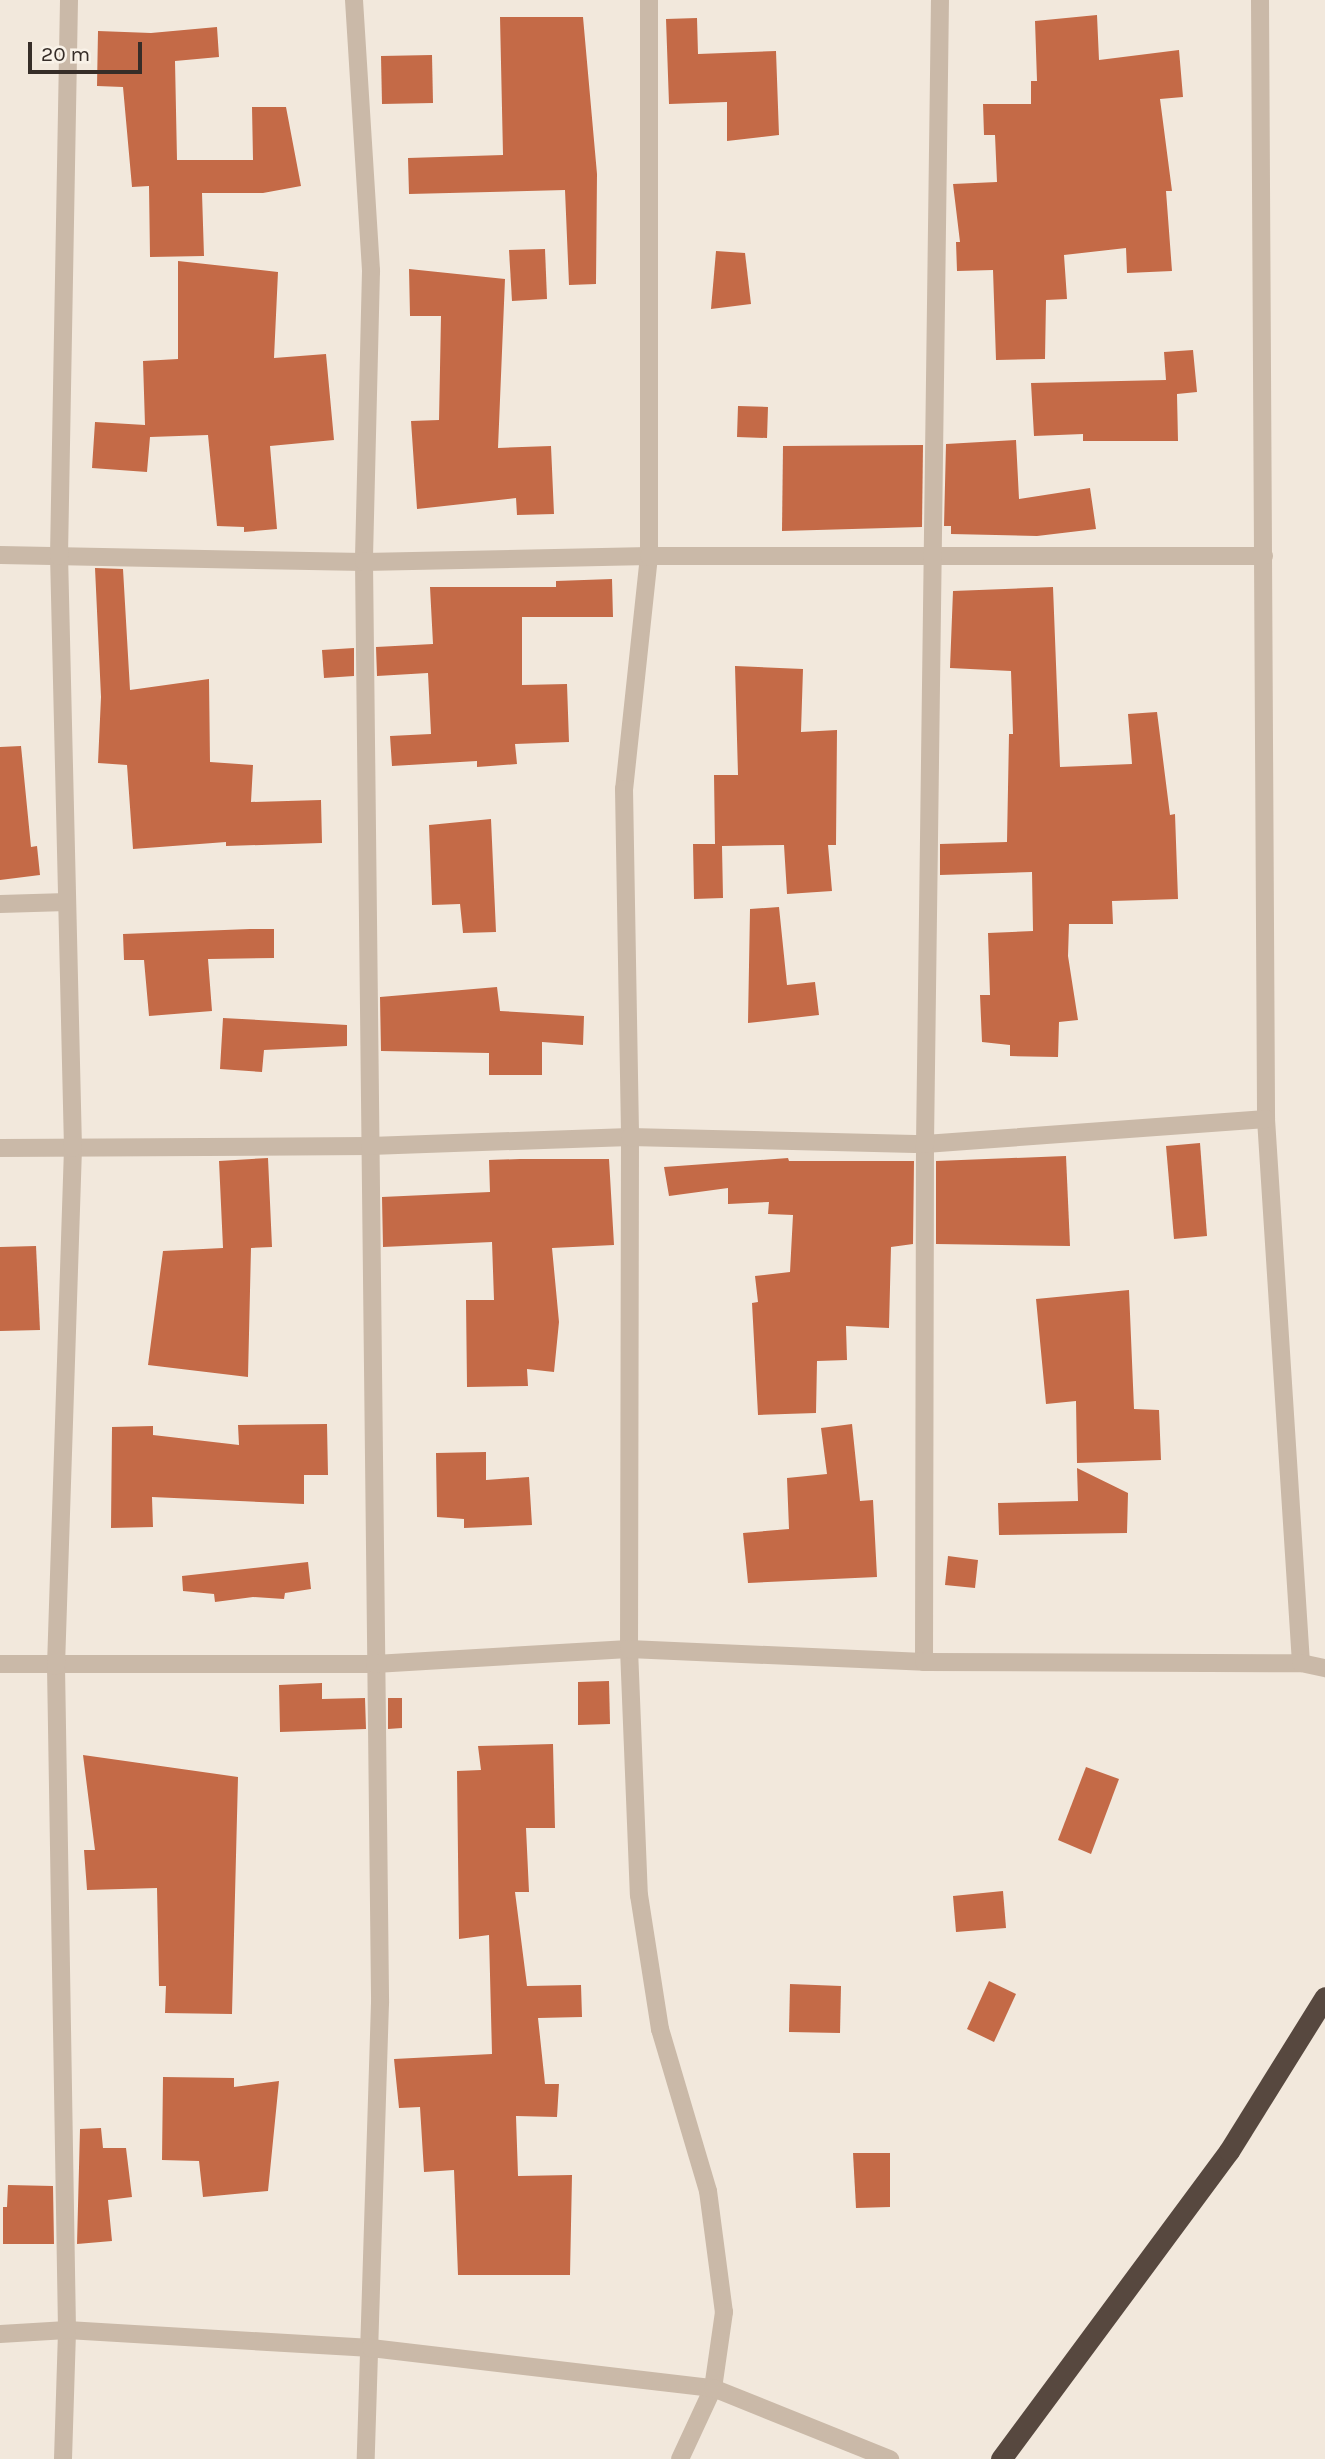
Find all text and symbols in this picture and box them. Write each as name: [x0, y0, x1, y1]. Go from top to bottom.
scale bar: [32, 28, 145, 72]
text: 20 m: [41, 42, 90, 66]

